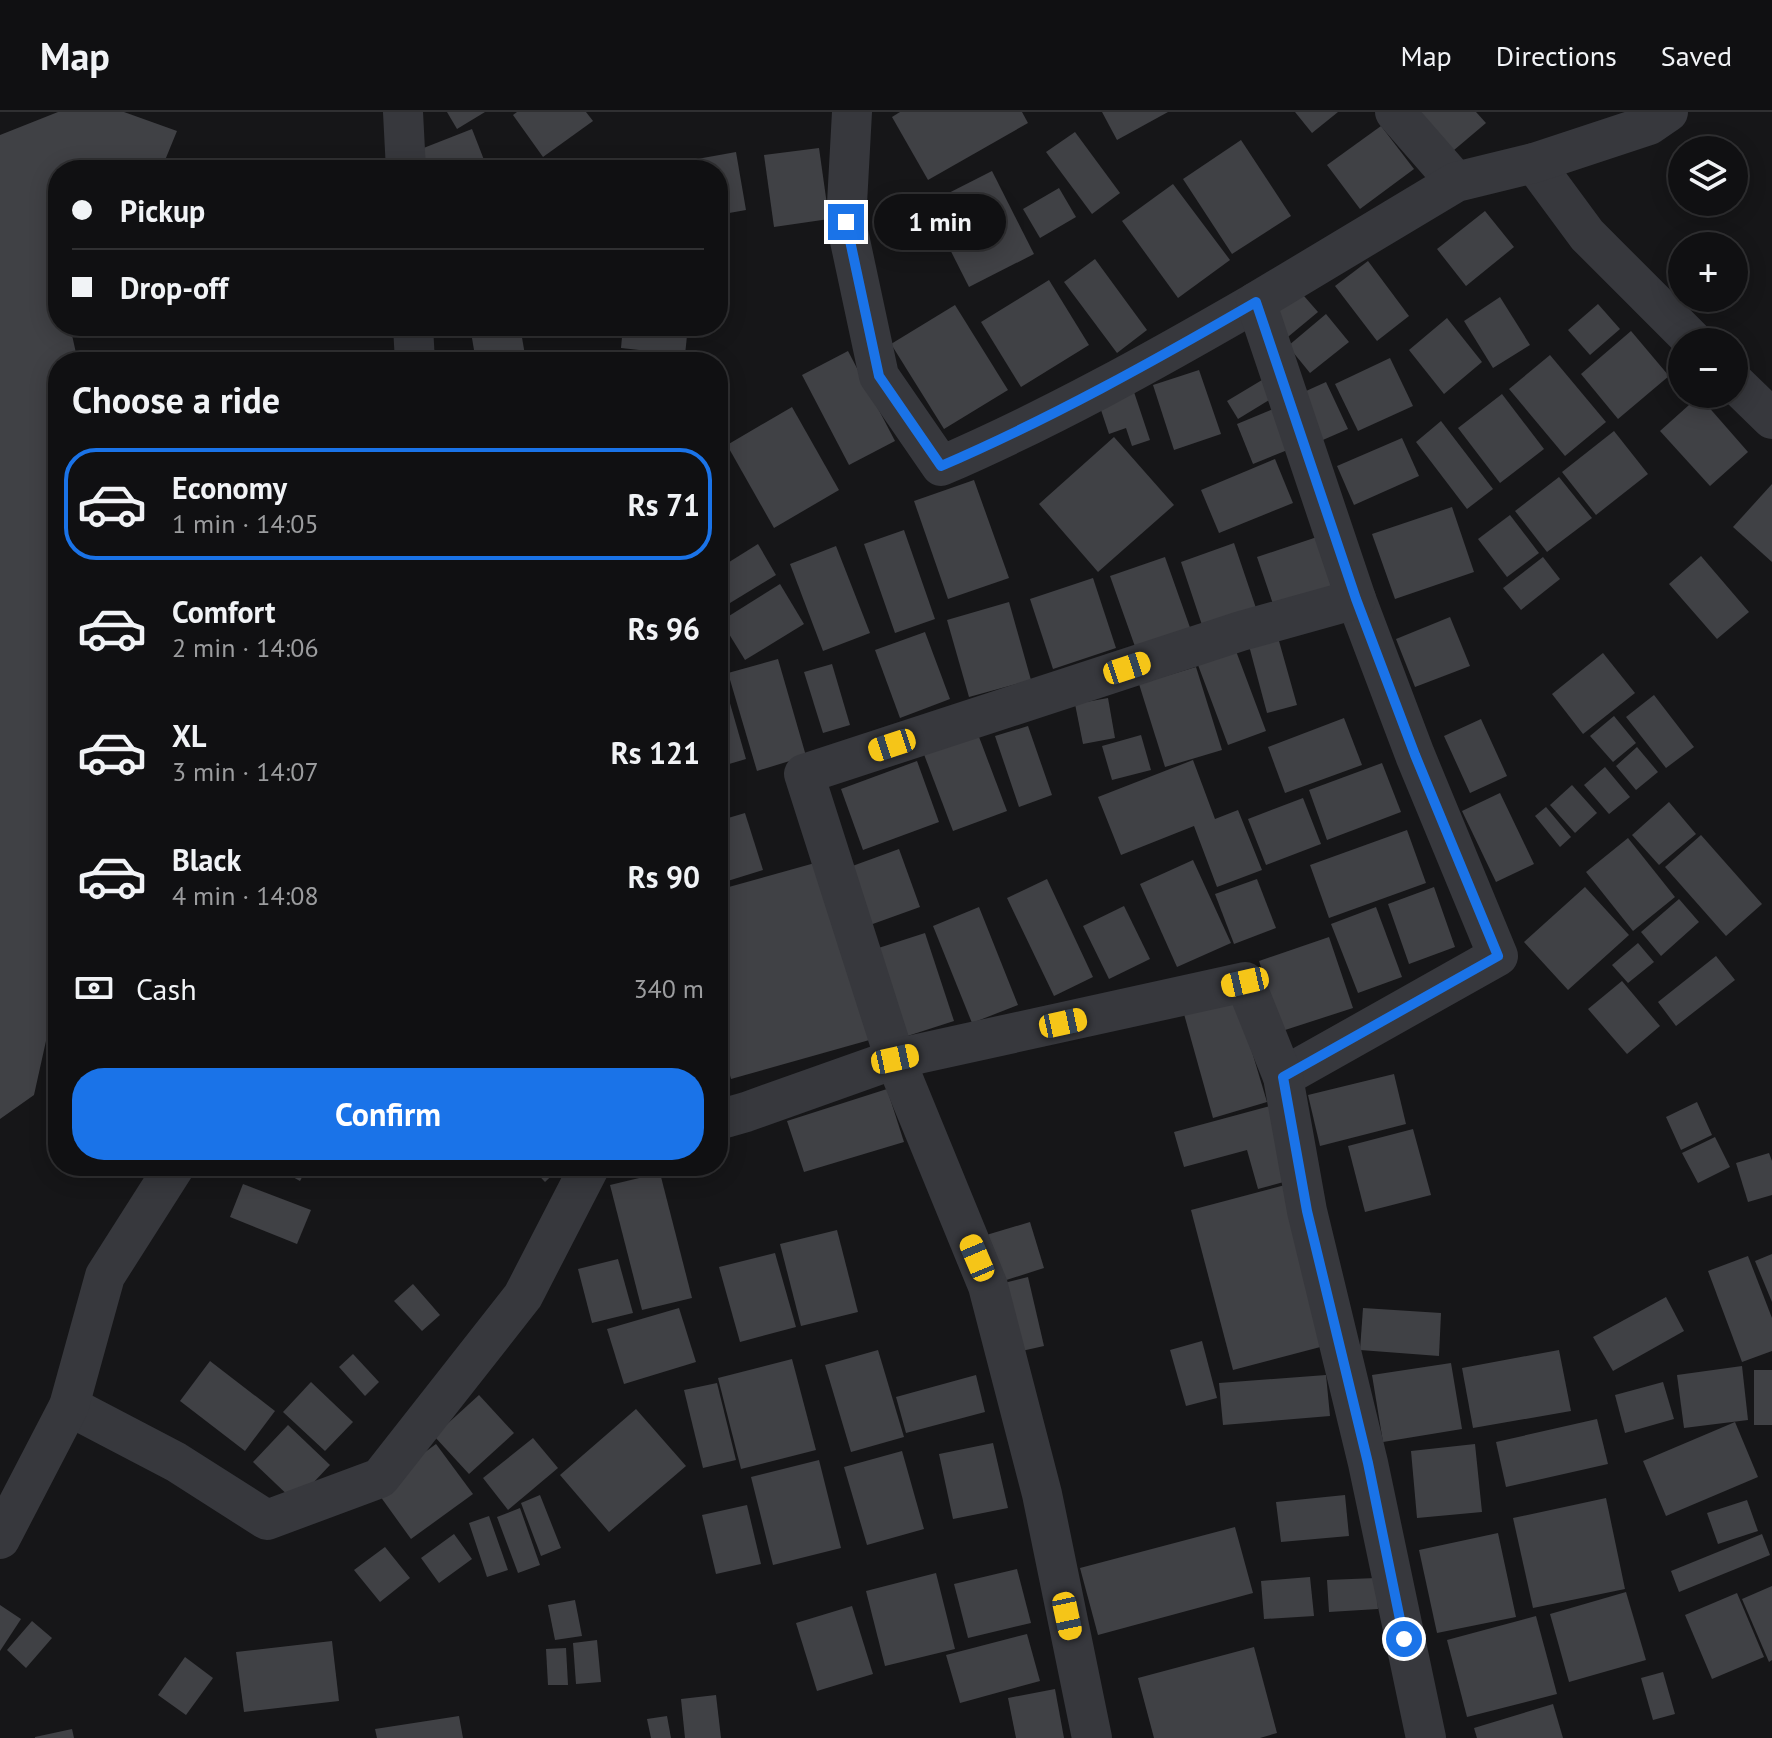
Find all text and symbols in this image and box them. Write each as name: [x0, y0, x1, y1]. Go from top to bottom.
text: Map: [40, 31, 110, 80]
text: Map: [1401, 37, 1452, 74]
text: Directions: [1496, 37, 1617, 74]
text: Saved: [1661, 37, 1732, 74]
map controls: [1668, 136, 1748, 408]
button: layers: [1668, 136, 1748, 216]
text: Pickup: [120, 191, 205, 230]
callout: 1 min: [874, 194, 1006, 250]
route end: [828, 204, 864, 240]
text: 1 min: [908, 205, 972, 238]
button: +: [1668, 232, 1748, 312]
text: Drop-off: [120, 268, 228, 307]
button: −: [1668, 328, 1748, 408]
text: Choose a ride: [72, 376, 280, 423]
icon: car: [76, 468, 148, 540]
text: Economy: [172, 468, 287, 507]
text: Rs 71: [628, 485, 700, 524]
text: 1 min · 14:05: [172, 507, 319, 540]
icon: car: [76, 592, 148, 664]
text: Comfort: [172, 592, 275, 631]
text: Rs 96: [628, 609, 700, 648]
text: 2 min · 14:06: [172, 631, 319, 664]
car: [1100, 649, 1154, 687]
icon: car: [76, 716, 148, 788]
text: XL: [172, 716, 206, 755]
car: [865, 726, 919, 764]
text: Rs 121: [611, 733, 700, 772]
text: 3 min · 14:07: [172, 755, 319, 788]
icon: car: [76, 840, 148, 912]
text: Black: [172, 840, 241, 879]
text: Rs 90: [628, 857, 700, 896]
text: 4 min · 14:08: [172, 879, 319, 912]
car: [1219, 965, 1271, 999]
icon: cash: [72, 966, 116, 1010]
text: Cash: [136, 969, 197, 1008]
text: 340 m: [633, 972, 704, 1005]
car: [1037, 1006, 1089, 1040]
car: [869, 1042, 921, 1076]
button: Confirm: [72, 1068, 704, 1160]
car: [957, 1231, 997, 1285]
car: [1050, 1590, 1084, 1642]
route start: [1386, 1621, 1422, 1657]

